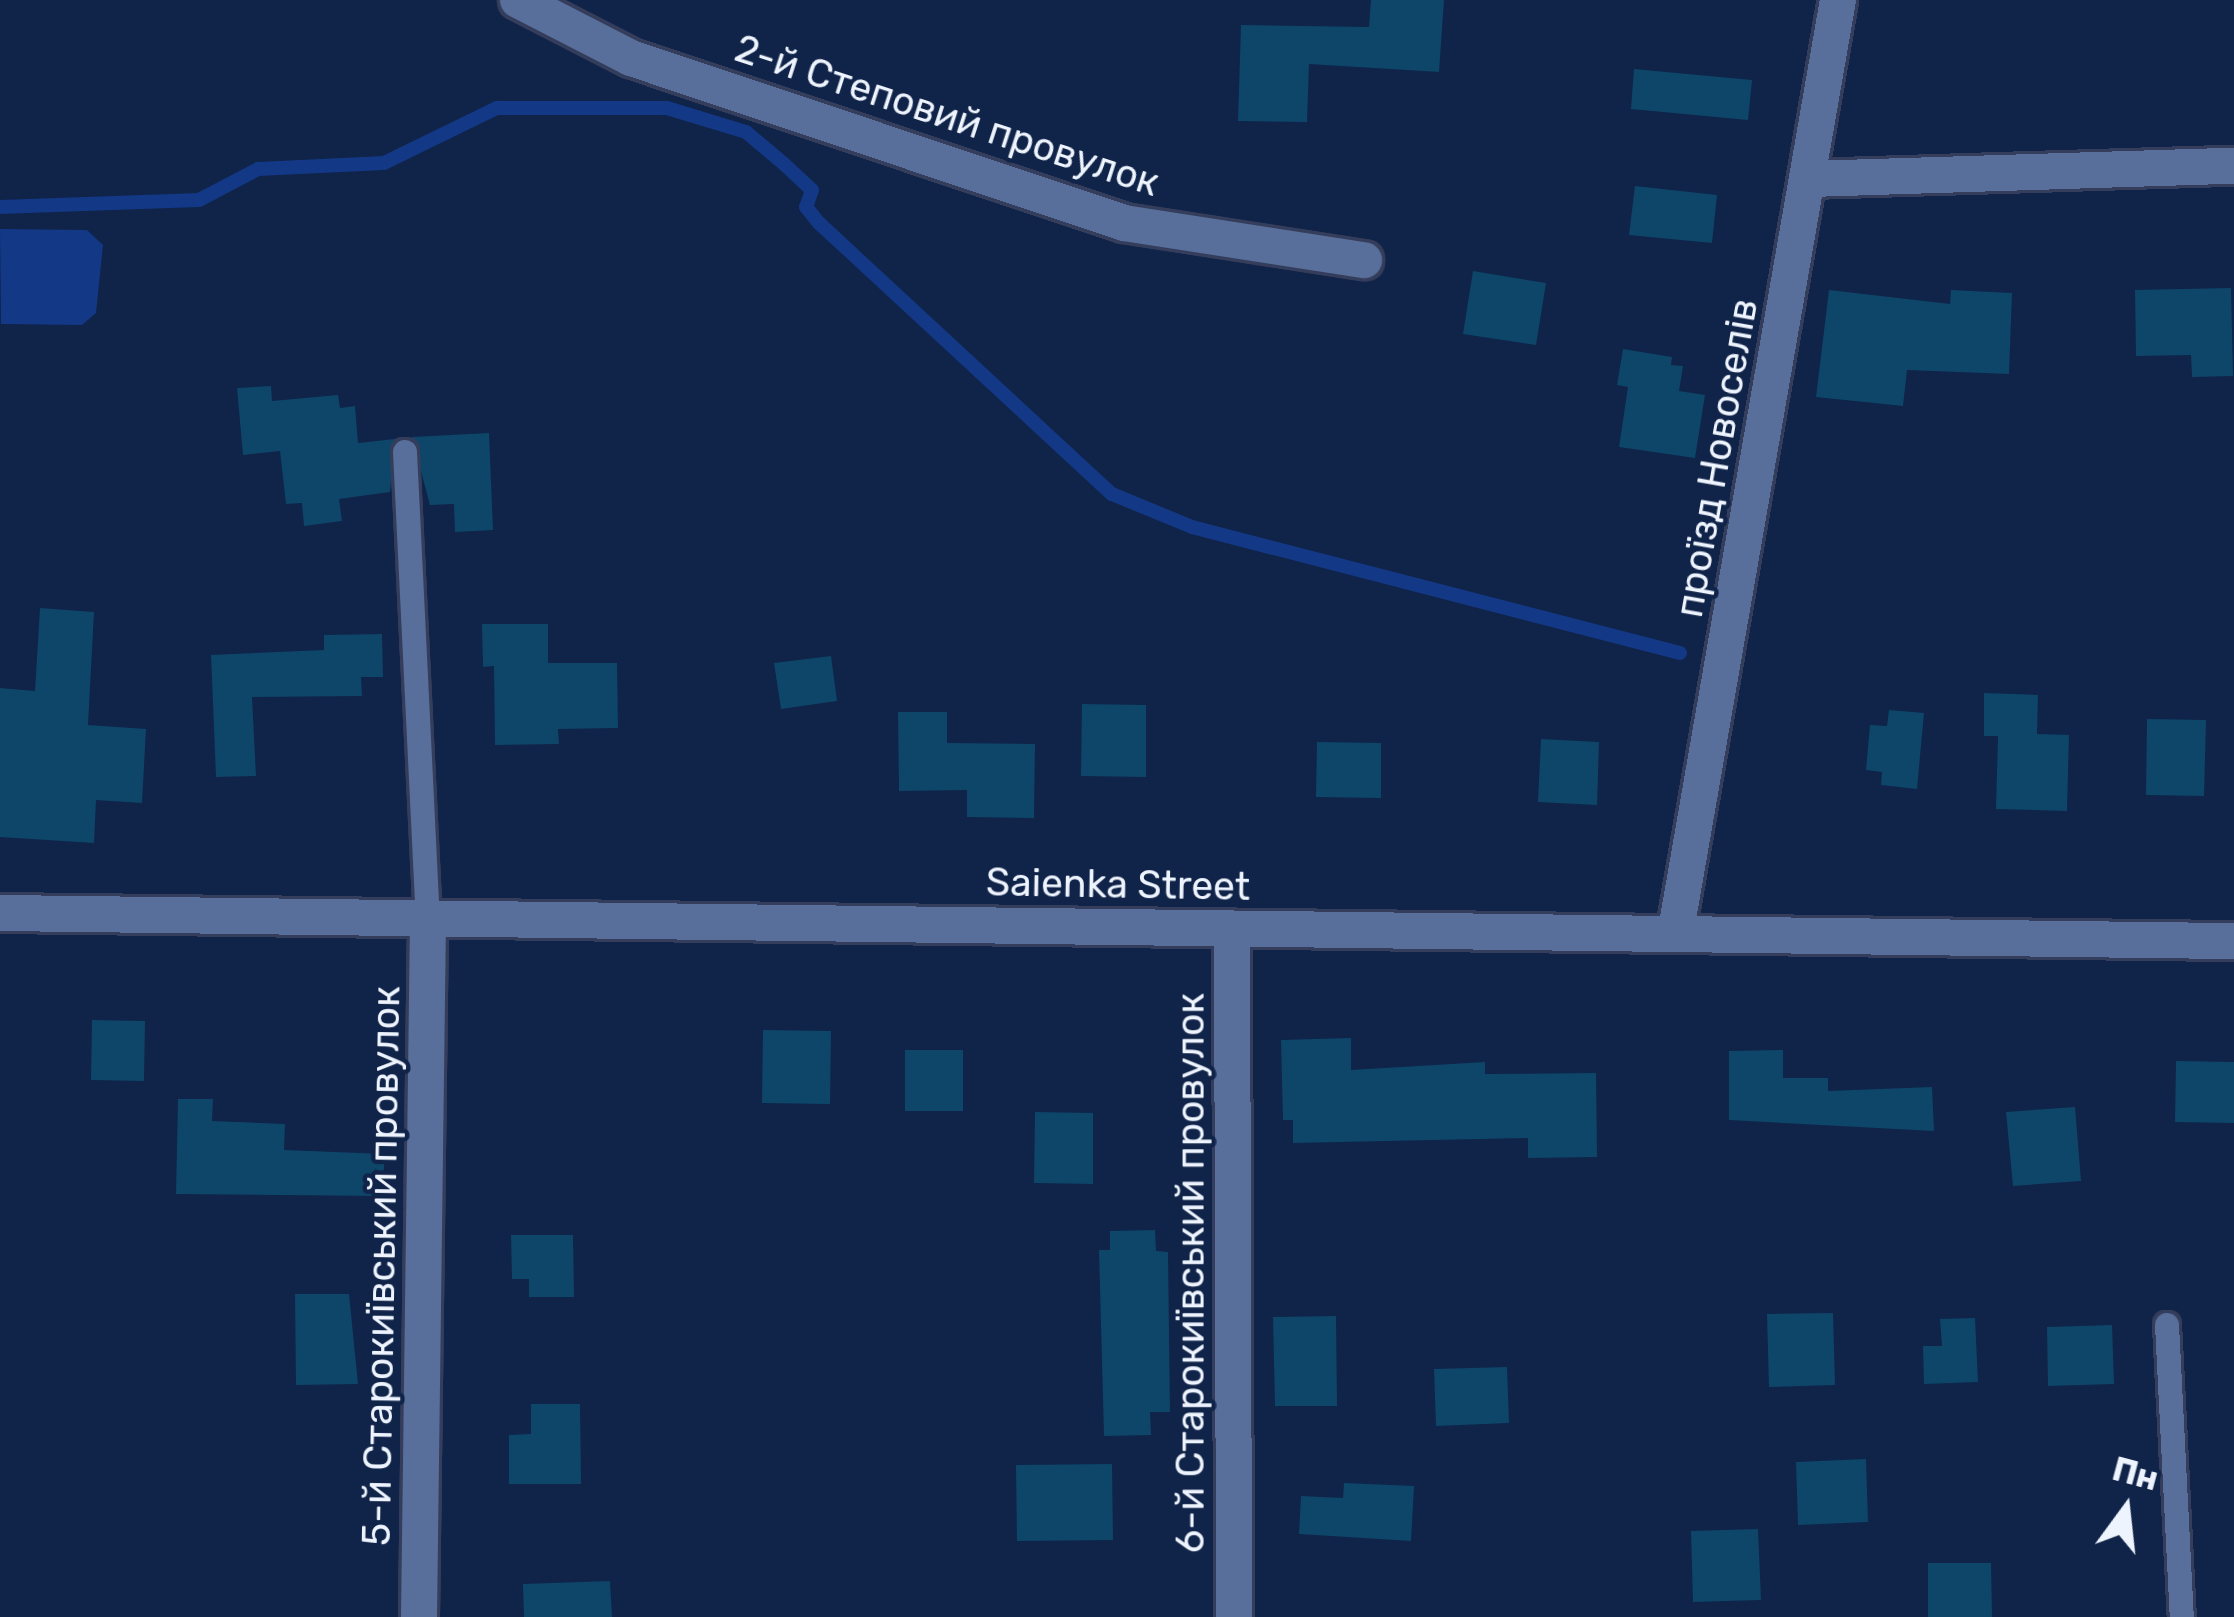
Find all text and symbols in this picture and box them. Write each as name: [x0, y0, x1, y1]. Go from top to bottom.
street label: 2-й Степовий провулок: [729, 25, 1165, 207]
street label: проїзд Новоселів: [1666, 295, 1768, 621]
street label: Saienka Street: [985, 859, 1251, 911]
street label: 5-й Старокиївський провулок: [354, 986, 410, 1546]
street label: 6-й Старокиївський провулок: [1168, 993, 1214, 1553]
north arrow: [2066, 1449, 2186, 1569]
text: Пн: [2108, 1449, 2163, 1498]

